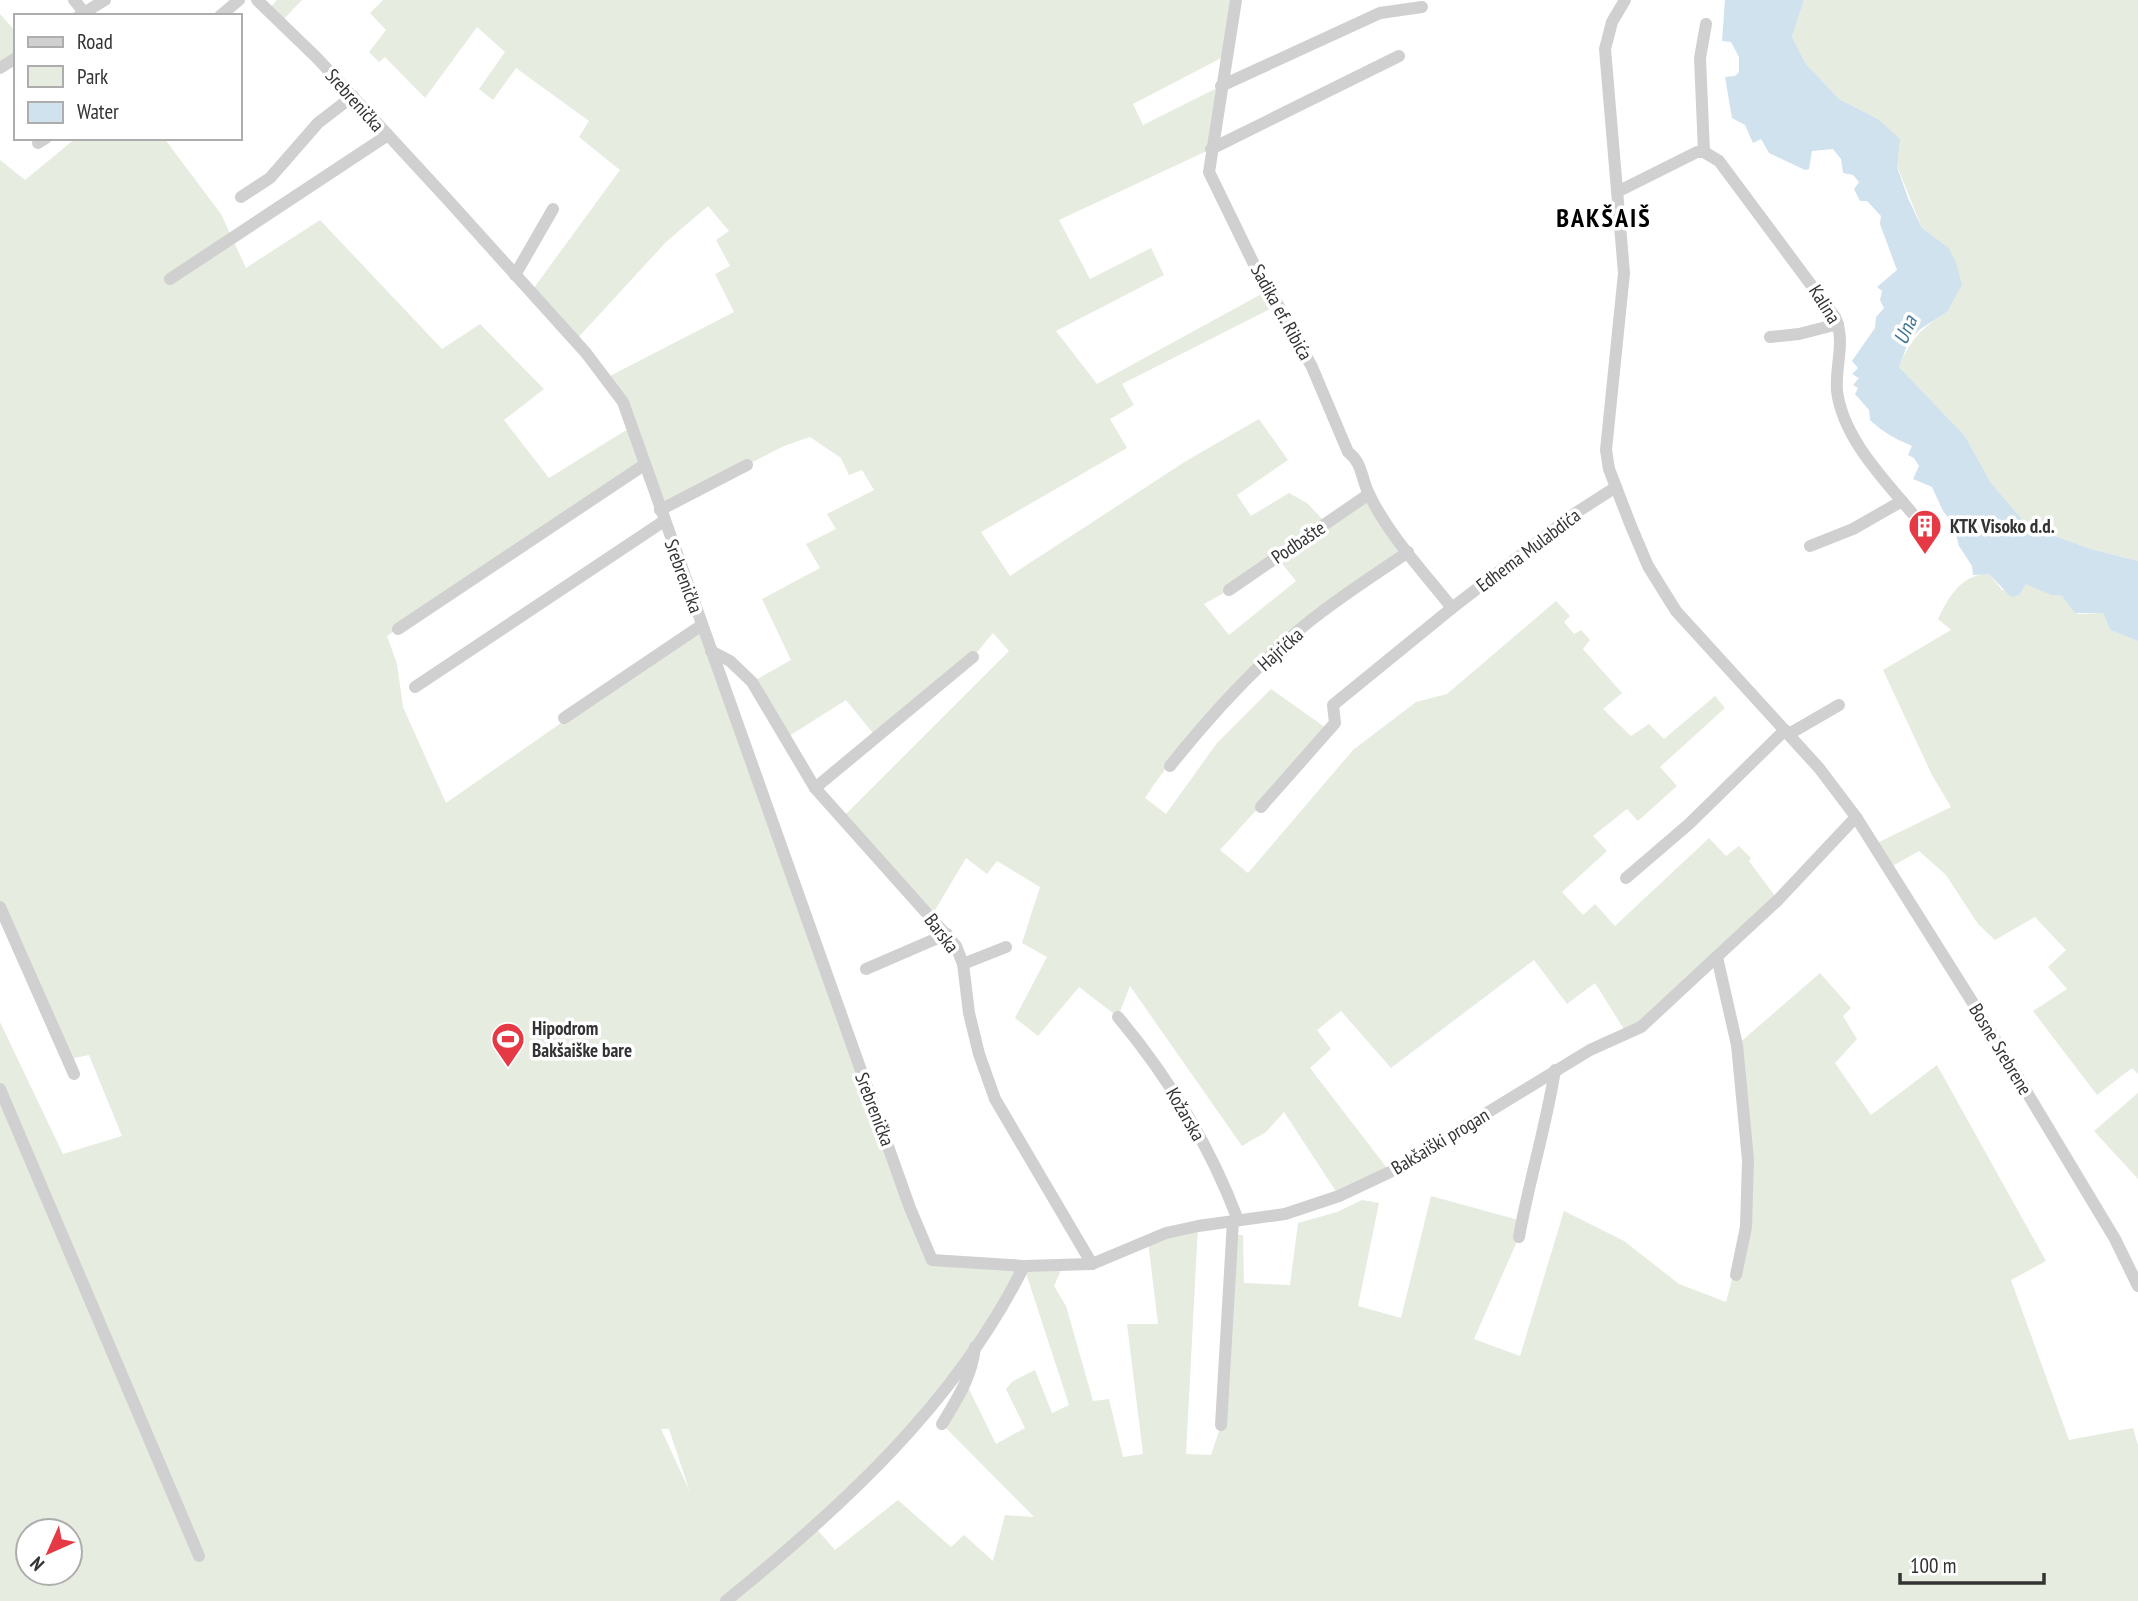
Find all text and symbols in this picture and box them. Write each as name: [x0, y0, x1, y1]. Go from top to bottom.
legend: [14, 14, 242, 140]
text: Road: [77, 28, 113, 55]
text: Park: [77, 63, 108, 90]
street label: Srebrenička: [320, 63, 390, 137]
text: Water: [77, 98, 119, 125]
district label: BAKŠAIŠ: [1556, 201, 1652, 234]
street label: Sadika ef. Ribića: [1246, 260, 1318, 364]
street label: Kalina: [1804, 280, 1846, 328]
water label: Una: [1887, 310, 1924, 348]
street label: Edhema Mulabdića: [1471, 503, 1585, 597]
building icon: KTK Visoko d.d.: [1906, 507, 1944, 556]
place label: KTK Visoko d.d.: [1950, 514, 2055, 538]
street label: Podbašte: [1267, 515, 1330, 569]
street label: Srebrenička: [660, 536, 708, 616]
street label: Hajrićka: [1252, 622, 1308, 676]
street label: Barska: [919, 909, 965, 957]
street label: Bosne Srebrene: [1964, 999, 2038, 1099]
place label: Hipodrom Bakšaiške bare: [532, 1016, 632, 1062]
sports icon: Hipodrom Bakšaiške bare: [489, 1020, 527, 1069]
street label: Srebrenička: [850, 1069, 900, 1149]
street label: Kožarska: [1161, 1083, 1211, 1145]
street label: Bakšaiški progan: [1387, 1102, 1493, 1180]
north arrow: [14, 1517, 84, 1587]
scale bar: [1900, 1542, 2044, 1586]
text: N: [25, 1552, 49, 1576]
text: 100 m: [1910, 1552, 1956, 1579]

